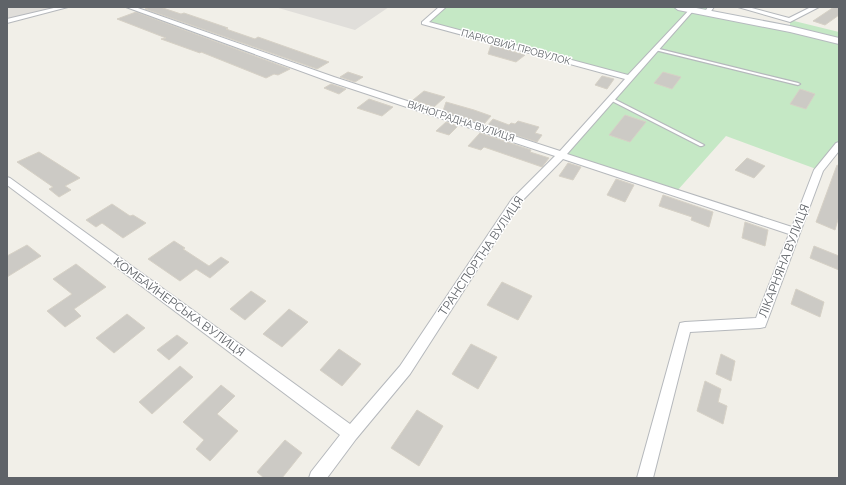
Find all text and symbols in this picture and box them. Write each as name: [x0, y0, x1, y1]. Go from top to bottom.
street label: ПАРКОВИЙ ПРОВУЛОК: [460, 27, 573, 67]
street label: ВИНОГРАДНА ВУЛИЦЯ: [406, 98, 516, 144]
street label: ТРАНСПОРТНА ВУЛИЦЯ: [436, 194, 526, 318]
street label: ЛІКАРНЯНА ВУЛИЦЯ: [756, 202, 812, 320]
street label: КОМБАЙНЕРСЬКА ВУЛИЦЯ: [111, 255, 247, 359]

